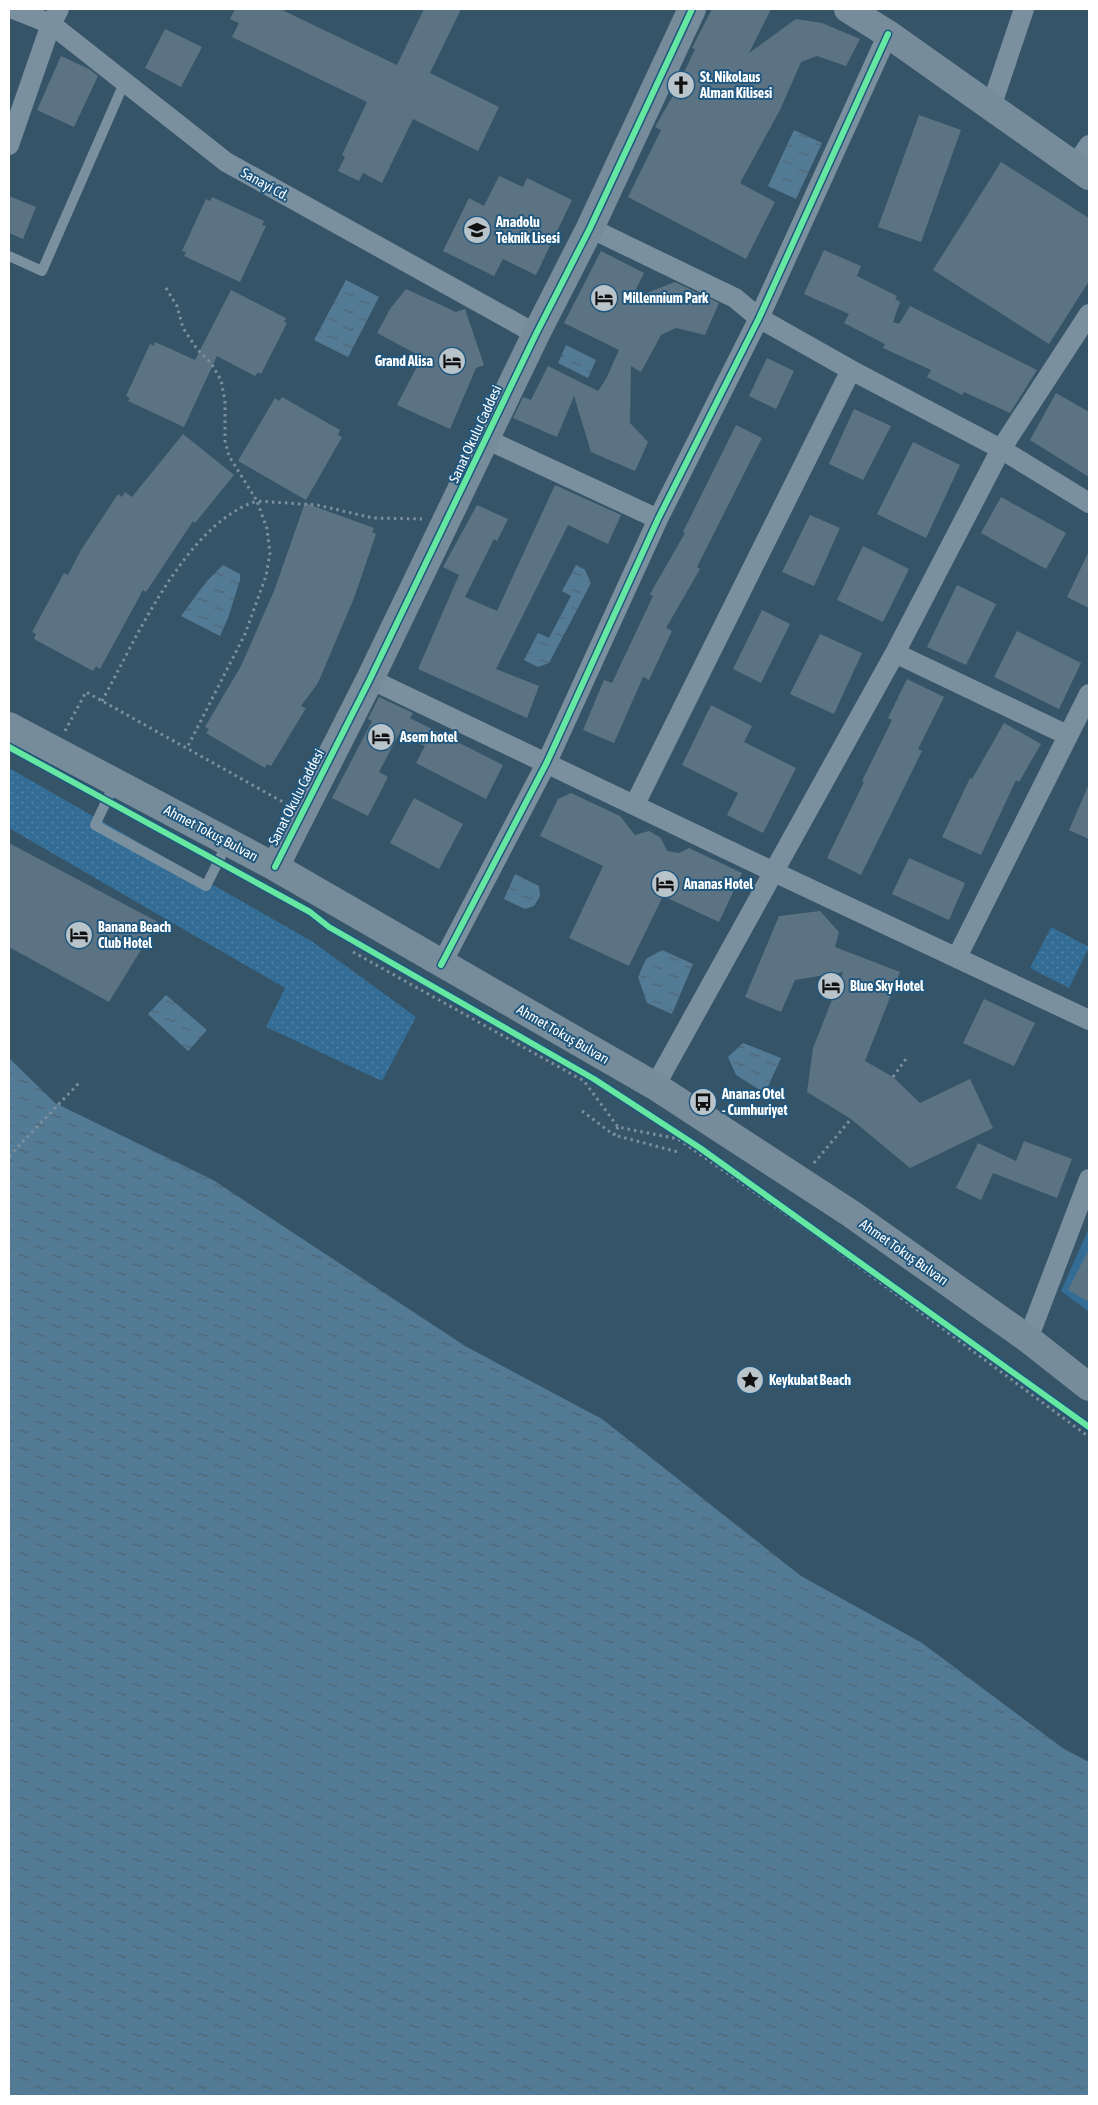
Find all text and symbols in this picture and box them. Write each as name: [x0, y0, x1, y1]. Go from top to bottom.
place label: St. Nikolaus Alman Kilisesi: [699, 69, 772, 101]
church icon: St. Nikolaus Alman Kilisesi: [666, 70, 696, 100]
street label: Sanayi Cd.: [238, 164, 292, 204]
place label: Anadolu Teknik Lisesi: [495, 214, 560, 246]
school or university icon: Anadolu Teknik Lisesi: [462, 215, 492, 245]
hotel icon: Millennium Park: [589, 283, 619, 313]
place label: Millennium Park: [623, 290, 709, 306]
hotel icon: Grand Alisa: [437, 346, 467, 376]
place label: Grand Alisa: [375, 353, 433, 369]
street label: Sanat Okulu Caddesi: [445, 383, 505, 485]
hotel icon: Asem hotel: [366, 722, 396, 752]
place label: Asem hotel: [399, 729, 458, 745]
street label: Sanat Okulu Caddesi: [265, 746, 327, 848]
street label: Ahmet Tokuş Bulvarı: [161, 801, 261, 865]
hotel icon: Ananas Hotel: [650, 869, 680, 899]
place label: Ananas Hotel: [683, 876, 753, 892]
place label: Banana Beach Club Hotel: [98, 919, 171, 951]
hotel icon: Banana Beach Club Hotel: [64, 920, 94, 950]
hotel icon: Blue Sky Hotel: [816, 971, 846, 1001]
place label: Blue Sky Hotel: [850, 978, 924, 994]
street label: Ahmet Tokuş Bulvarı: [514, 1001, 612, 1067]
place label: Ananas Otel - Cumhuriyet: [721, 1086, 787, 1118]
bus stop icon: Ananas Otel - Cumhuriyet: [688, 1087, 718, 1117]
street label: Ahmet Tokuş Bulvarı: [857, 1216, 951, 1288]
place icon: Keykubat Beach: [735, 1365, 765, 1395]
place label: Keykubat Beach: [769, 1372, 851, 1388]

